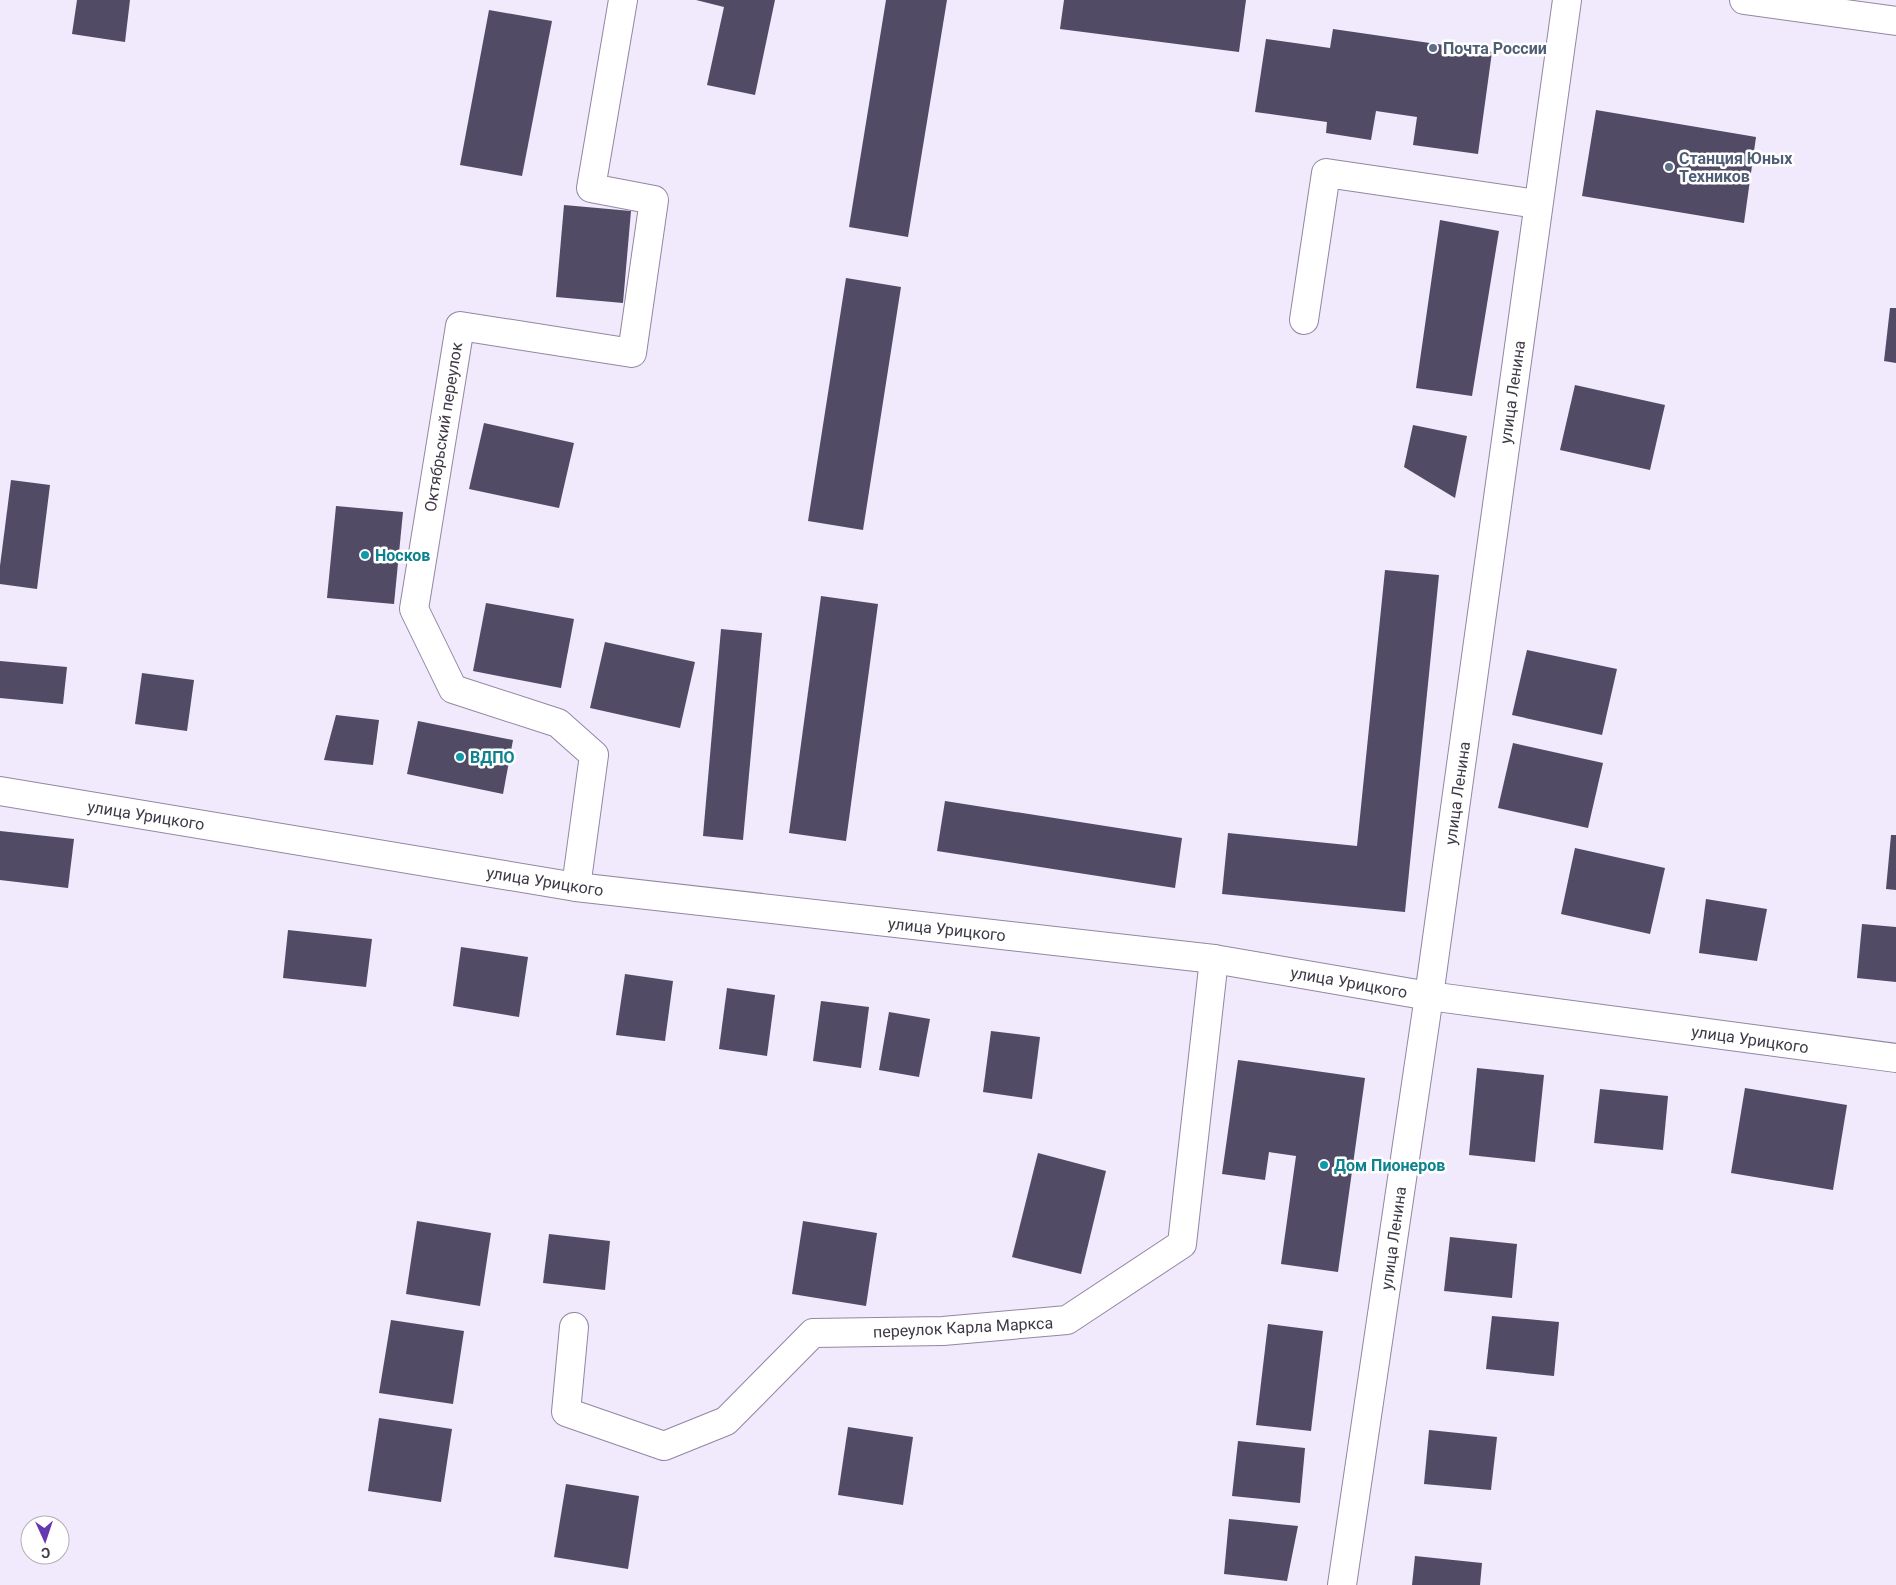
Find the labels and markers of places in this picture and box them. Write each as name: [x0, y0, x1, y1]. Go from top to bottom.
place label: Почта России: [1443, 39, 1547, 58]
marker: Почта России: [1427, 42, 1439, 54]
place label: Станция Юных Техников: [1679, 149, 1793, 186]
marker: Станция Юных Техников: [1663, 161, 1675, 173]
place label: Носков: [375, 546, 430, 565]
marker: Носков: [359, 549, 371, 561]
place label: ВДПО: [470, 748, 514, 767]
marker: ВДПО: [454, 751, 466, 763]
place label: Дом Пионеров: [1334, 1156, 1445, 1175]
marker: Дом Пионеров: [1318, 1159, 1330, 1171]

